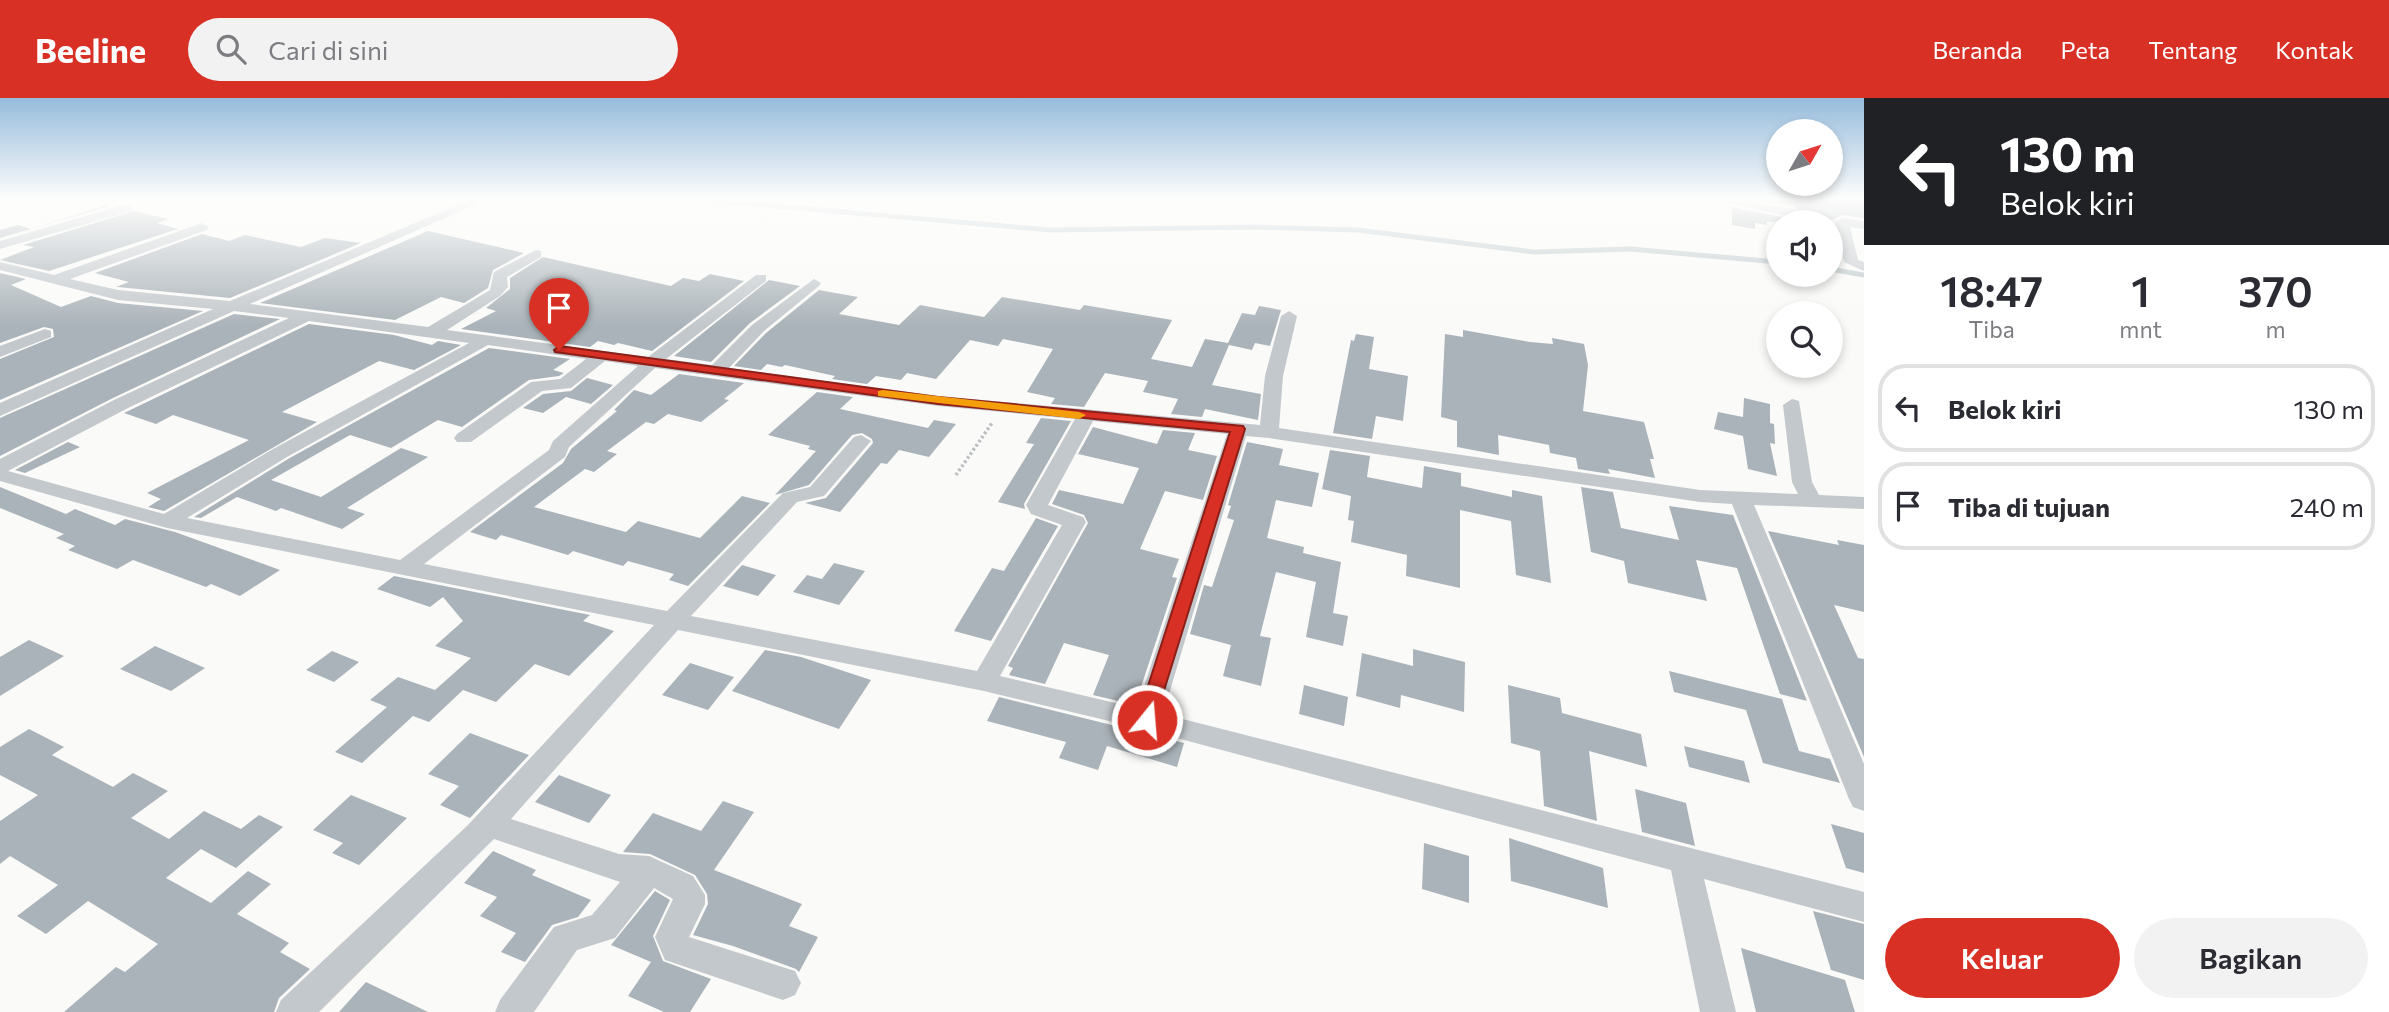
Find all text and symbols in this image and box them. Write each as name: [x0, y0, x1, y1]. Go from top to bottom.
search box: [188, 18, 678, 81]
text: Beeline: [35, 29, 146, 70]
icon: search: [212, 30, 250, 68]
text: Cari di sini: [268, 34, 388, 65]
text: Beranda: [1932, 35, 2023, 64]
text: Peta: [2061, 35, 2110, 64]
text: Tentang: [2148, 35, 2237, 64]
text: Kontak: [2275, 35, 2354, 64]
north arrow: [1766, 119, 1843, 196]
map controls: [1766, 119, 1843, 378]
text: 130 m: [2000, 122, 2135, 182]
icon: left: [1885, 126, 1976, 217]
text: Belok kiri: [2000, 182, 2135, 222]
button: sound: [1766, 210, 1843, 287]
text: 18:47: [1940, 264, 2043, 316]
text: 1: [2131, 264, 2150, 316]
text: 370: [2238, 264, 2313, 316]
pin: [529, 278, 589, 350]
icon: arrive: [540, 289, 578, 327]
button: search: [1766, 301, 1843, 378]
text: Tiba: [1969, 315, 2015, 343]
text: mnt: [2119, 315, 2162, 343]
text: m: [2265, 315, 2286, 343]
icon: left: [1889, 389, 1927, 427]
text: Belok kiri: [1948, 393, 2062, 424]
text: 130 m: [2293, 393, 2364, 424]
icon: arrive: [1889, 487, 1927, 525]
text: Tiba di tujuan: [1948, 491, 2110, 522]
text: 240 m: [2290, 491, 2364, 522]
position arrow: [1110, 683, 1184, 757]
button: Keluar: [1885, 918, 2120, 998]
button: Bagikan: [2134, 918, 2368, 998]

